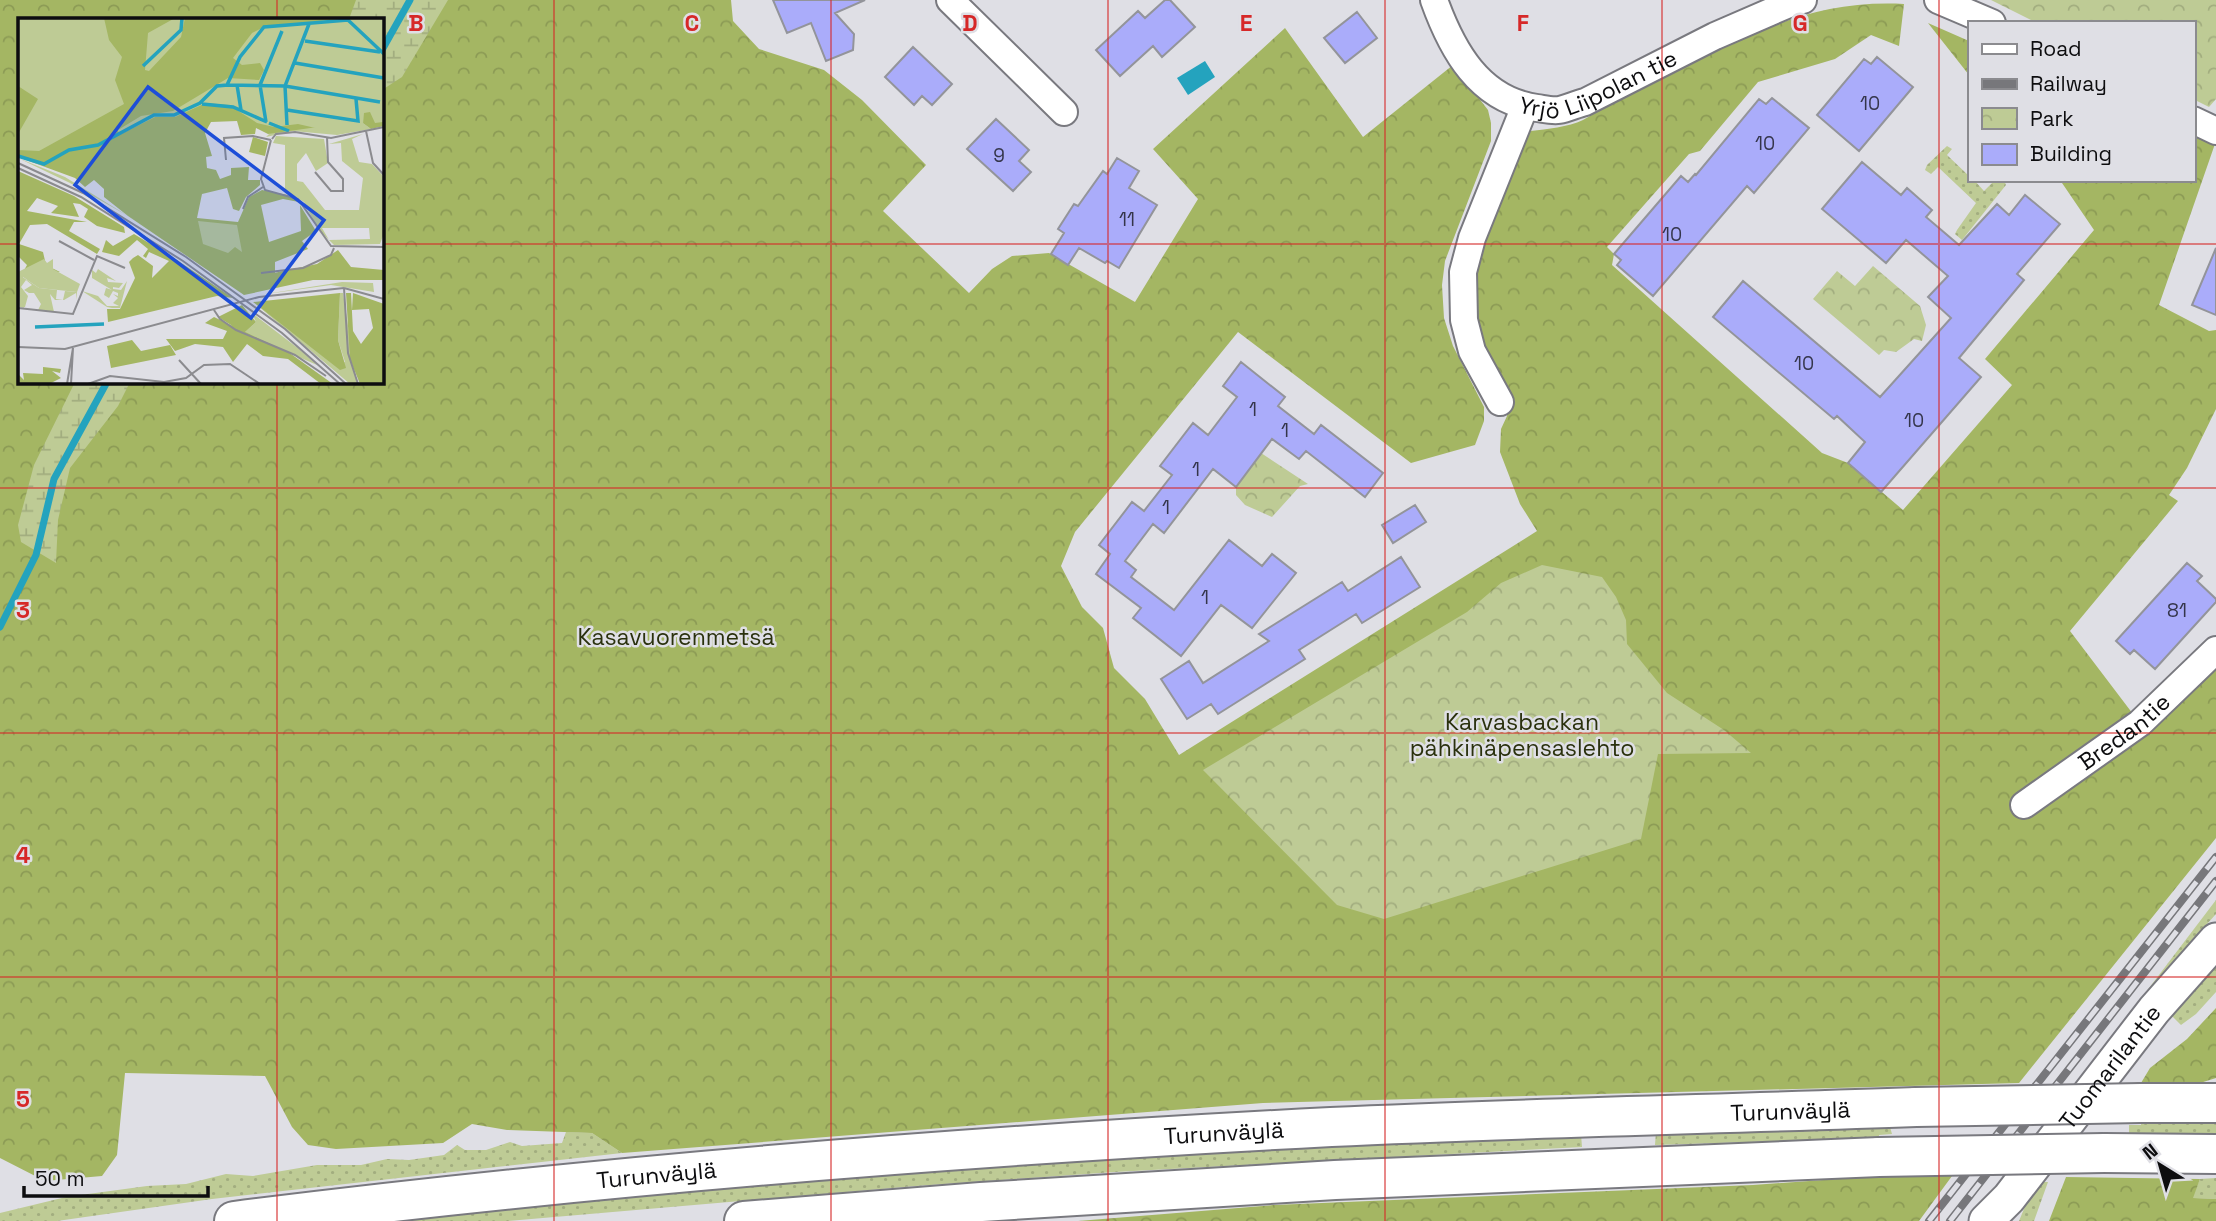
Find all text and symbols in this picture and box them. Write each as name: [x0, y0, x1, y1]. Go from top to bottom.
text: B: [408, 8, 424, 38]
text: C: [685, 8, 699, 38]
text: D: [962, 8, 978, 38]
text: E: [1240, 8, 1252, 38]
text: F: [1517, 8, 1529, 38]
text: G: [1792, 8, 1808, 38]
inset map: [18, 18, 383, 383]
legend: [1968, 21, 2195, 182]
text: Road: [2030, 35, 2082, 62]
street label: Yrjö Liipolan tie: [1516, 43, 1682, 126]
text: Railway: [2030, 70, 2107, 97]
house number: 10: [1860, 91, 1880, 116]
text: Park: [2030, 105, 2074, 132]
house number: 10: [1755, 131, 1775, 156]
text: Building: [2030, 140, 2112, 167]
house number: 9: [993, 143, 1005, 168]
house number: 11: [1119, 207, 1135, 232]
house number: 10: [1662, 222, 1682, 247]
house number: 10: [1794, 351, 1814, 376]
house number: 1: [1249, 397, 1257, 422]
house number: 10: [1904, 408, 1924, 433]
house number: 1: [1281, 418, 1289, 443]
house number: 1: [1192, 457, 1200, 482]
house number: 1: [1162, 495, 1170, 520]
house number: 1: [1201, 585, 1209, 610]
text: 3: [16, 595, 30, 625]
house number: 81: [2167, 598, 2187, 623]
park label: Kasavuorenmetsä: [577, 622, 775, 652]
street label: Bredantie: [2072, 687, 2177, 777]
park label: Karvasbackan pähkinäpensaslehto: [1410, 707, 1634, 763]
text: 4: [16, 840, 31, 870]
street label: Tuomarilantie: [2052, 998, 2168, 1135]
text: 5: [16, 1084, 30, 1114]
street label: Turunväylä: [1730, 1094, 1851, 1128]
street label: Turunväylä: [1163, 1115, 1285, 1151]
north arrow: [2125, 1130, 2195, 1200]
text: N: [2137, 1138, 2163, 1166]
scale bar: [24, 1154, 208, 1198]
street label: Turunväylä: [595, 1155, 718, 1196]
text: 50 m: [35, 1165, 85, 1192]

